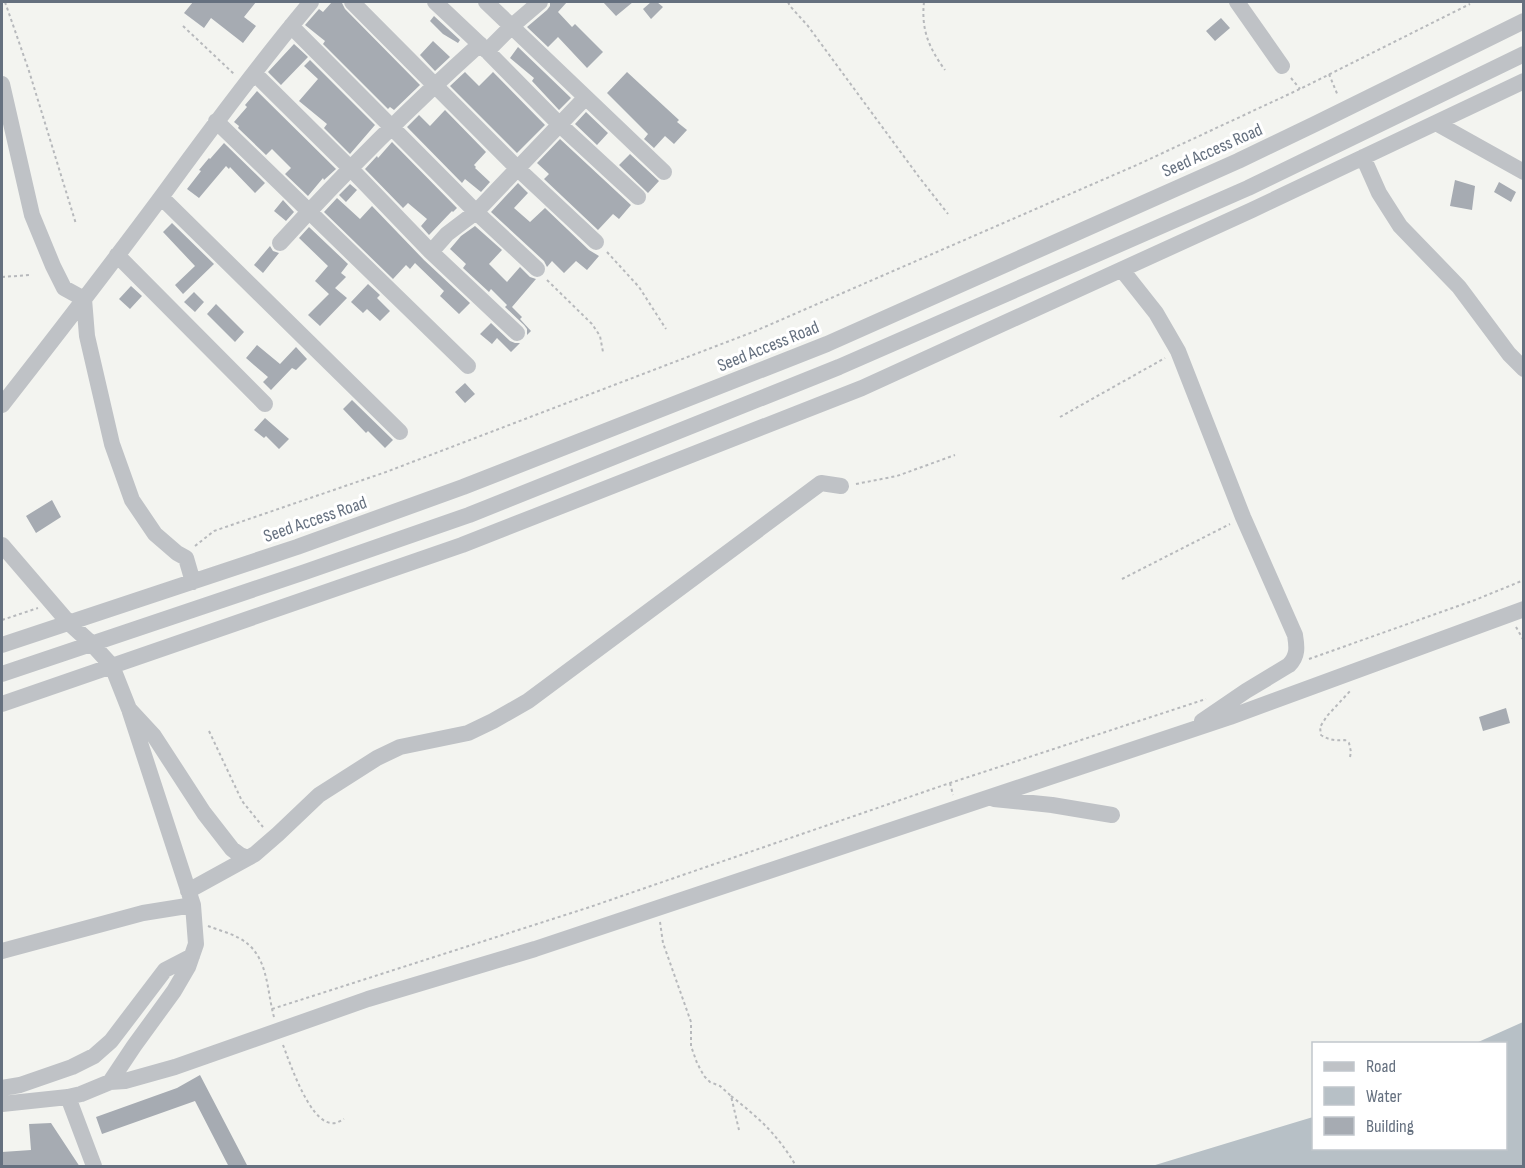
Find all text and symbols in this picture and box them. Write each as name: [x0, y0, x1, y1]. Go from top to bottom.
street label: Seed Access Road: [1159, 119, 1266, 182]
street label: Seed Access Road: [714, 317, 822, 376]
street label: Seed Access Road: [261, 492, 369, 547]
legend: [1312, 1042, 1507, 1150]
text: Road: [1366, 1056, 1396, 1077]
text: Water: [1366, 1086, 1402, 1107]
text: Building: [1366, 1116, 1414, 1137]

